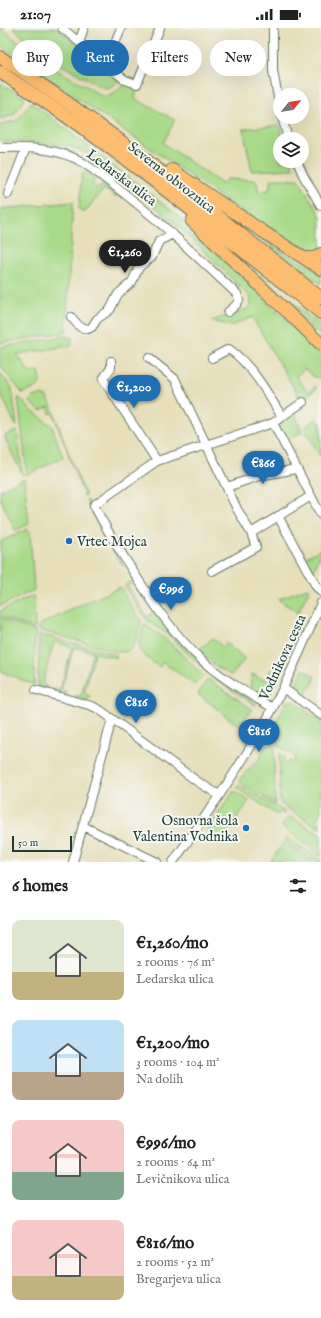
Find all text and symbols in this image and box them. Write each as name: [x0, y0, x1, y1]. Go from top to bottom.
text: 21:07: [20, 5, 51, 24]
chip: Buy: [12, 40, 63, 76]
chip: Rent: [71, 40, 129, 76]
chip: Filters: [137, 40, 202, 76]
chip: New: [210, 40, 266, 76]
north arrow: [273, 88, 309, 124]
map controls: [273, 88, 309, 168]
button: layers: [273, 132, 309, 168]
street label: Severna obvoznica: [124, 138, 219, 218]
street label: Ledarska ulica: [83, 145, 161, 211]
pin: €1,260: [92, 240, 158, 274]
text: €1,260: [108, 244, 142, 261]
pin: €1,200: [101, 375, 167, 409]
text: €1,200: [117, 379, 151, 396]
pin: €866: [239, 451, 287, 485]
text: €866: [251, 455, 275, 472]
place label: Vrtec Mojca: [76, 533, 148, 551]
marker: Vrtec Mojca: [64, 536, 74, 546]
pin: €996: [147, 577, 195, 611]
text: €996: [159, 581, 183, 598]
street label: Vodnikova cesta: [255, 611, 311, 704]
pin: €816: [112, 690, 160, 724]
text: €816: [124, 694, 148, 711]
pin: €816: [235, 719, 283, 753]
text: €816: [247, 723, 271, 740]
place label: Osnovna šola Valentina Vodnika: [132, 812, 239, 846]
marker: Osnovna šola Valentina Vodnika: [241, 823, 251, 833]
scale bar: [12, 834, 72, 853]
text: 50 m: [18, 836, 38, 850]
icon: filters: [287, 875, 309, 897]
text: 6 homes: [12, 876, 68, 897]
text: €1,260/mo: [136, 933, 208, 954]
icon: home: [44, 936, 92, 984]
text: 2 rooms · 76 m²: [136, 954, 215, 971]
text: Ledarska ulica: [136, 971, 214, 988]
text: €1,200/mo: [136, 1033, 210, 1054]
icon: home: [44, 1036, 92, 1084]
text: 3 rooms · 104 m²: [136, 1054, 220, 1071]
text: Na dolih: [136, 1071, 183, 1088]
text: €996/mo: [136, 1133, 196, 1154]
icon: home: [44, 1136, 92, 1184]
text: 2 rooms · 64 m²: [136, 1154, 215, 1171]
text: Levičnikova ulica: [136, 1171, 229, 1188]
text: €816/mo: [136, 1233, 194, 1254]
icon: home: [44, 1236, 92, 1284]
text: 2 rooms · 52 m²: [136, 1254, 214, 1271]
text: Bregarjeva ulica: [136, 1271, 221, 1288]

